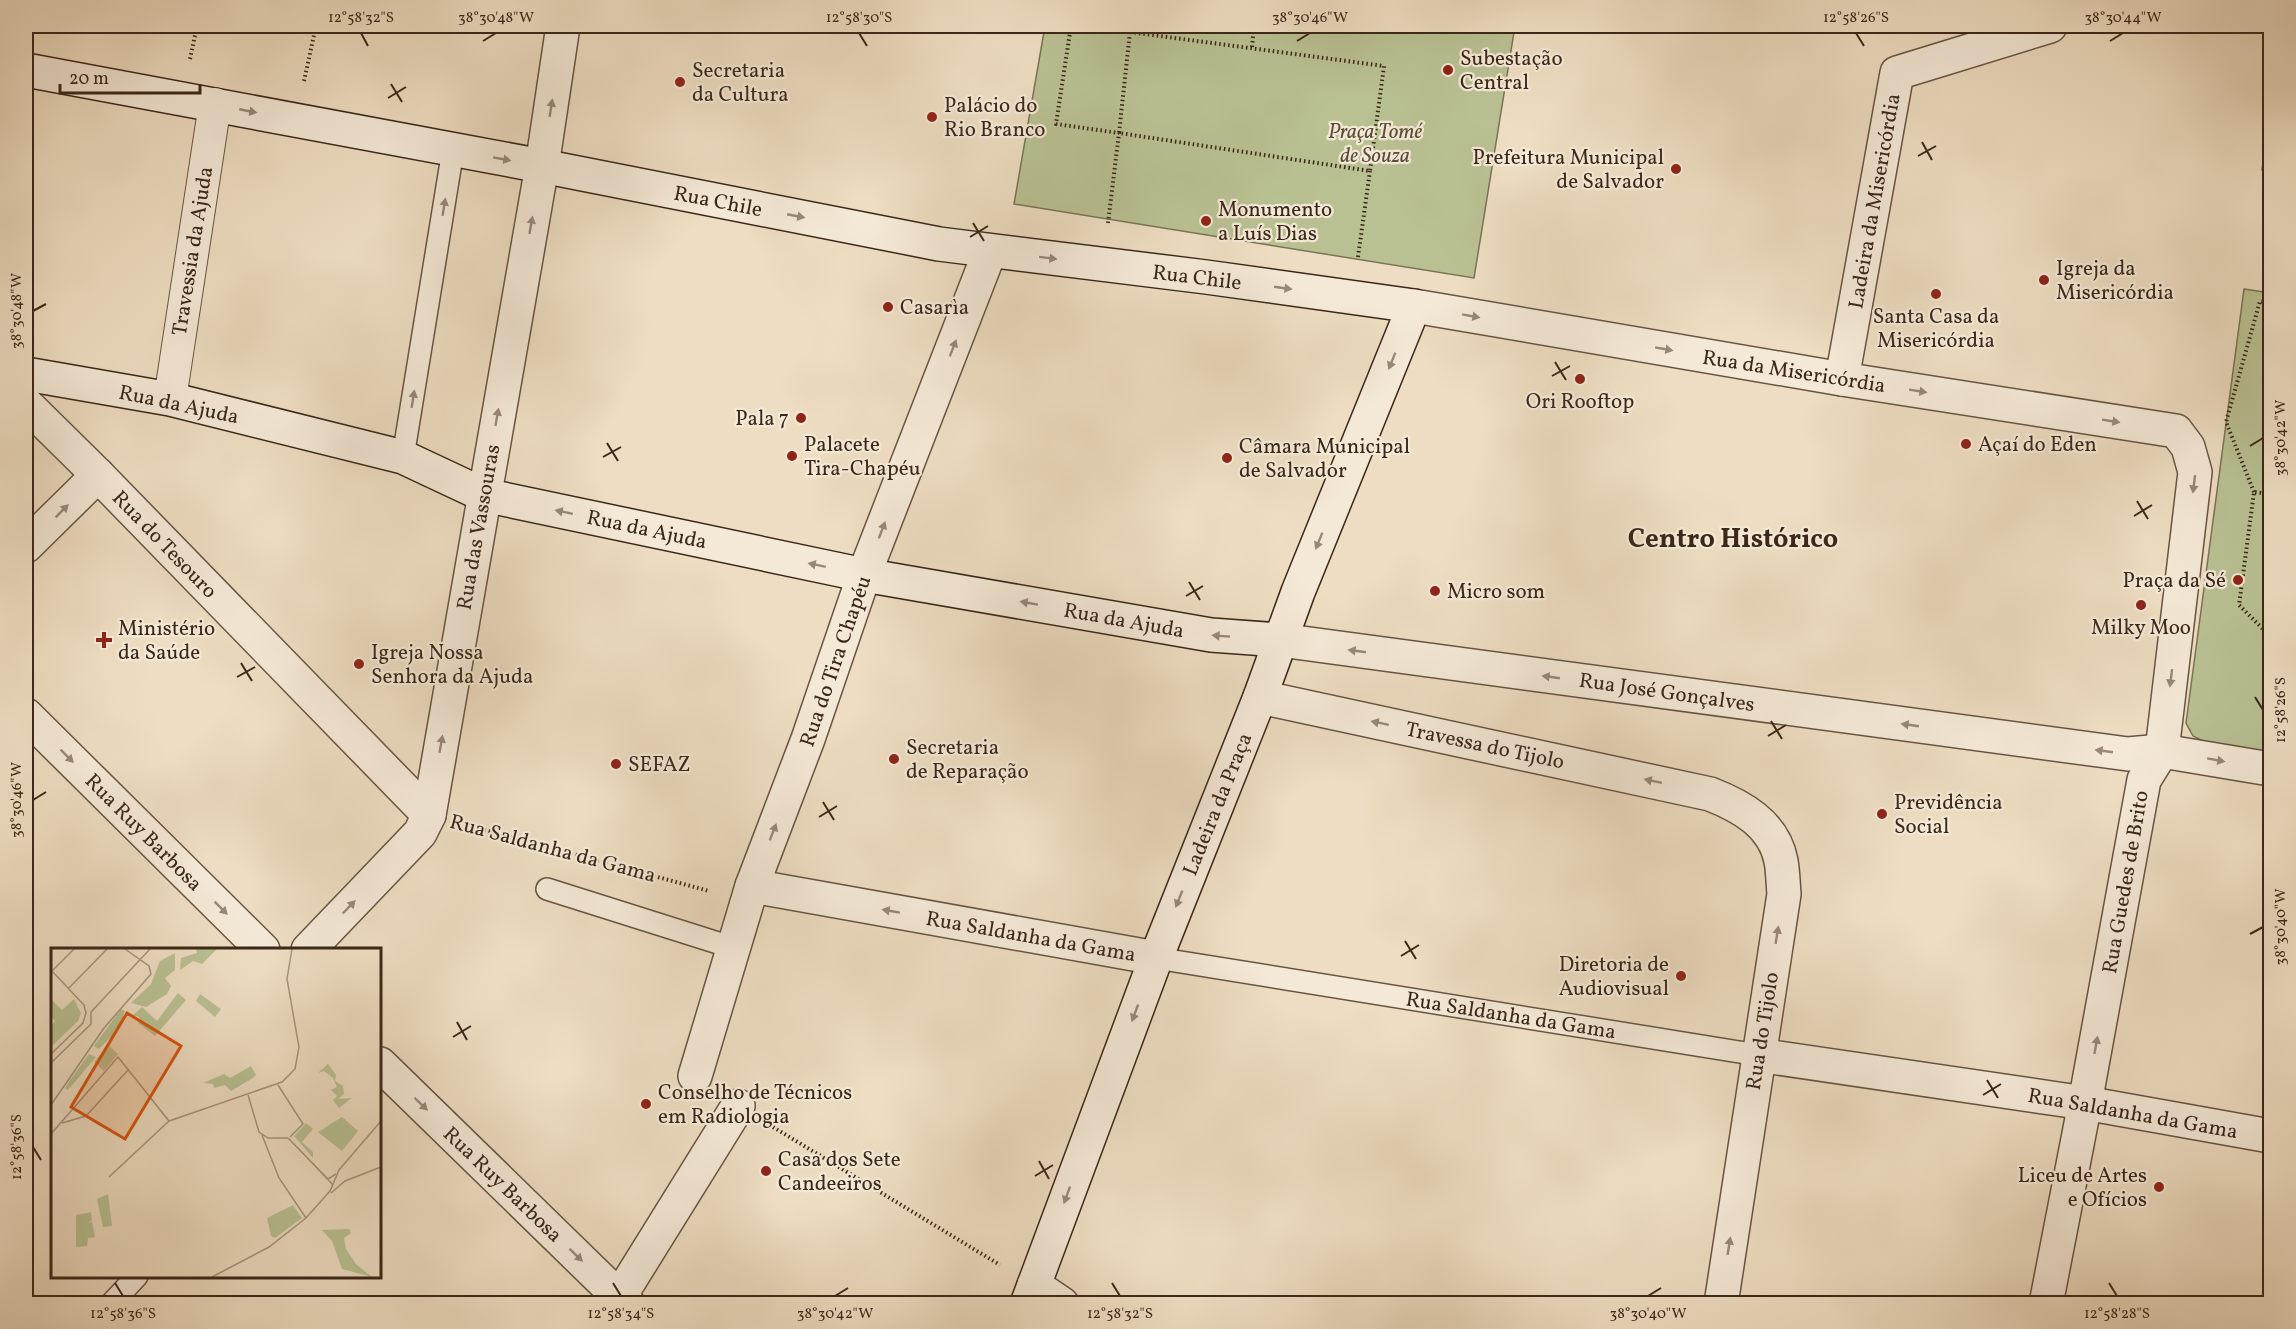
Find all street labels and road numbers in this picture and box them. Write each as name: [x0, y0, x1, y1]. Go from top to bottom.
street label: Ladeira da Misericórdia: [1842, 91, 1909, 311]
street label: Travessia da Ajuda: [166, 165, 221, 338]
street label: Rua Chile: [671, 180, 765, 225]
street label: Rua Chile: [1151, 259, 1243, 298]
street label: Rua da Misericórdia: [1700, 344, 1888, 401]
street label: Rua da Ajuda: [116, 379, 241, 432]
street label: Rua das Vassouras: [451, 442, 508, 612]
street label: Rua do Tesouro: [105, 485, 223, 606]
street label: Rua da Ajuda: [584, 504, 709, 557]
street label: Rua do Tira Chapéu: [794, 572, 879, 751]
street label: Rua da Ajuda: [1061, 597, 1186, 646]
street label: Rua José Gonçalves: [1577, 667, 1757, 720]
street label: Travessa do Tijolo: [1403, 715, 1567, 777]
street label: Ladeira da Praça: [1177, 729, 1260, 880]
street label: Rua Ruy Barbosa: [78, 768, 208, 898]
street label: Rua Guedes de Brito: [2096, 788, 2157, 976]
street label: Rua Saldanha da Gama: [446, 808, 659, 891]
street label: Rua Saldanha da Gama: [924, 905, 1138, 970]
street label: Rua do Tijolo: [1740, 970, 1787, 1092]
street label: Rua Saldanha da Gama: [1404, 986, 1618, 1047]
street label: Rua Saldanha da Gama: [2026, 1082, 2240, 1147]
street label: Rua Ruy Barbosa: [436, 1121, 568, 1250]

